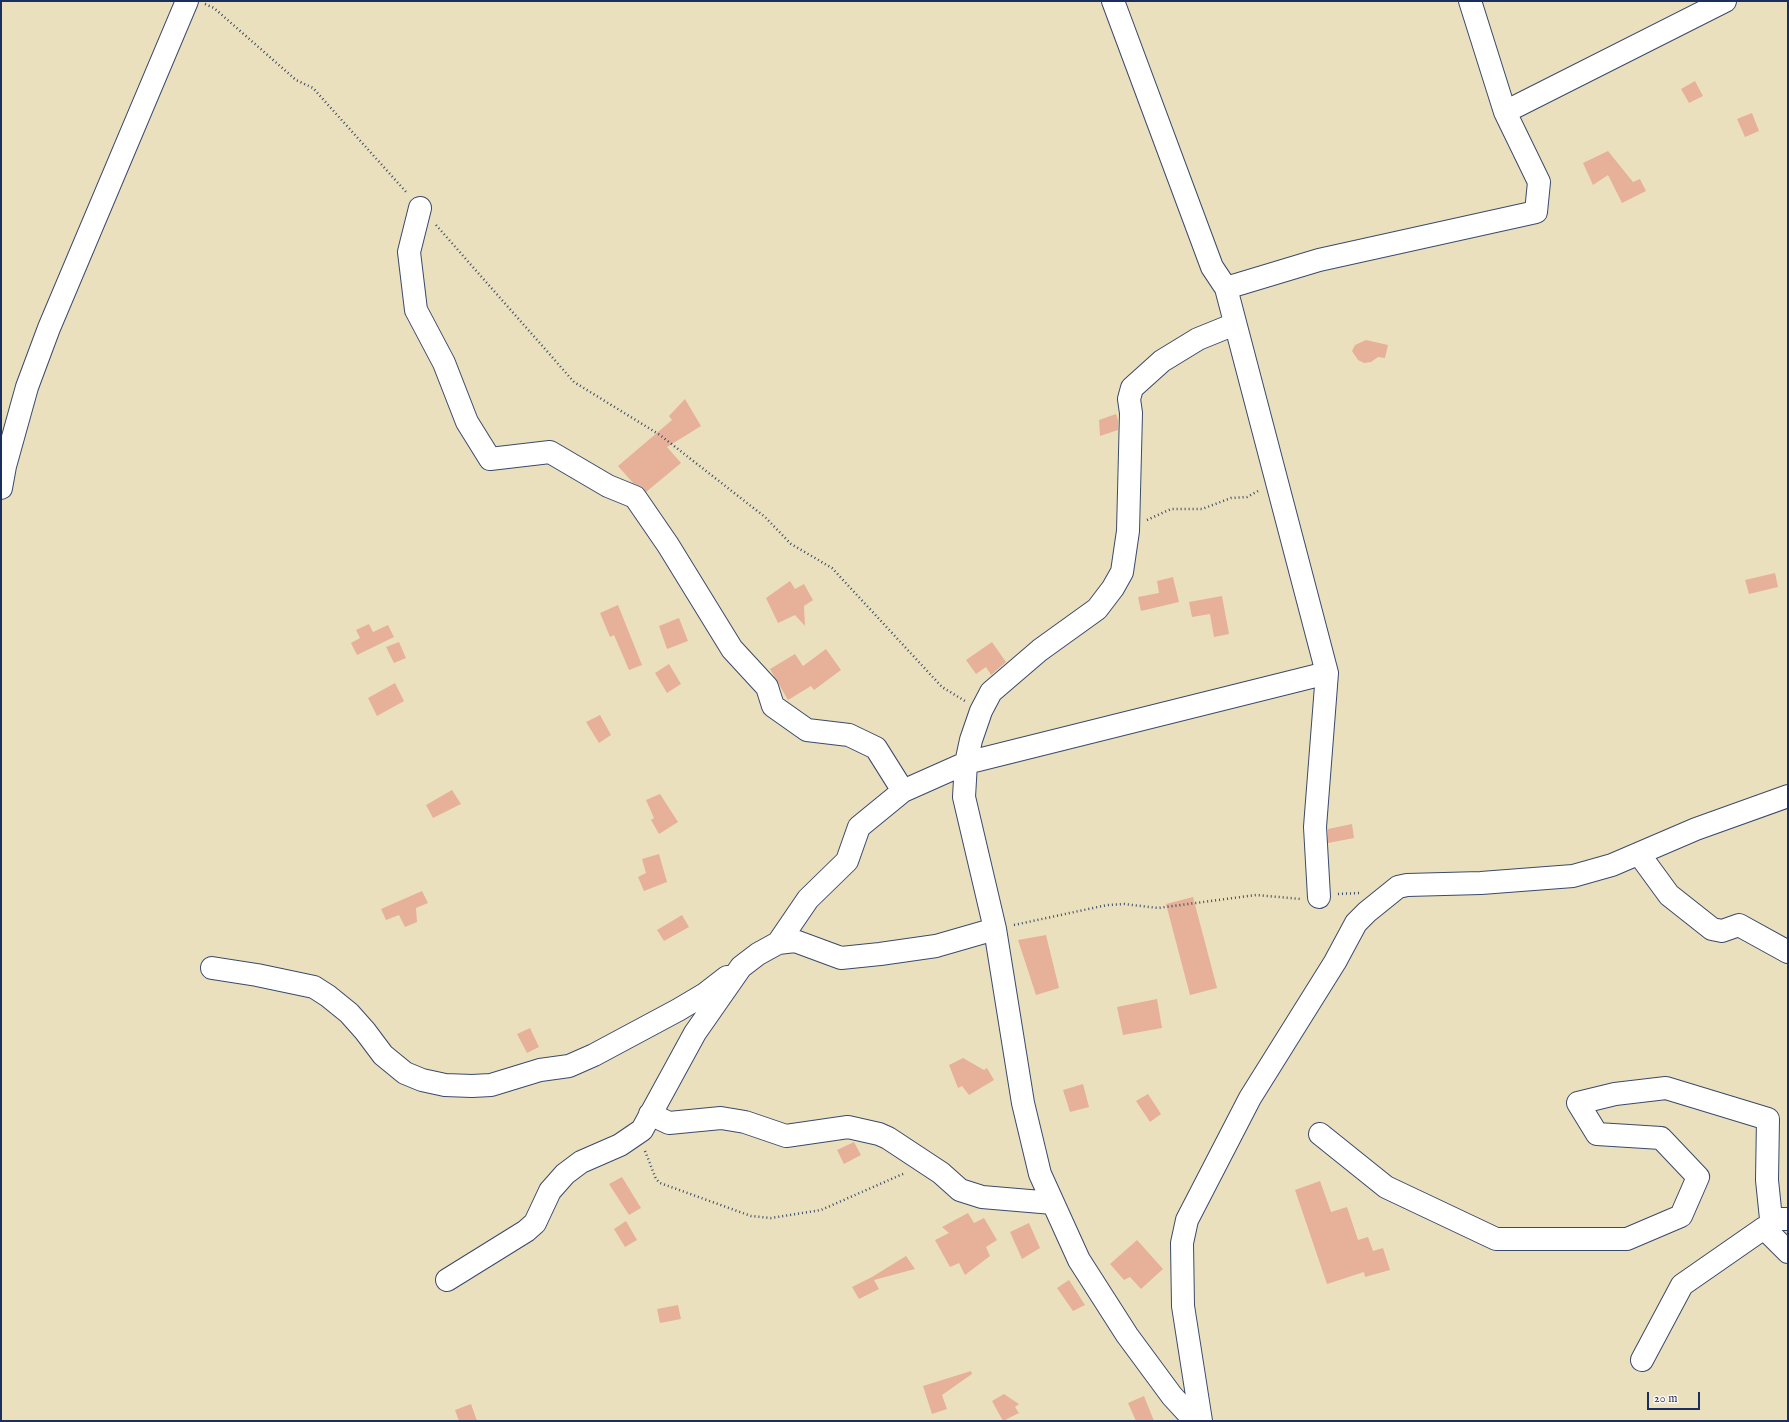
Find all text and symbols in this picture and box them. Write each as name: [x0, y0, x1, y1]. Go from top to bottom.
scale bar: [1649, 1384, 1702, 1410]
text: 20 m: [1654, 1391, 1677, 1406]

